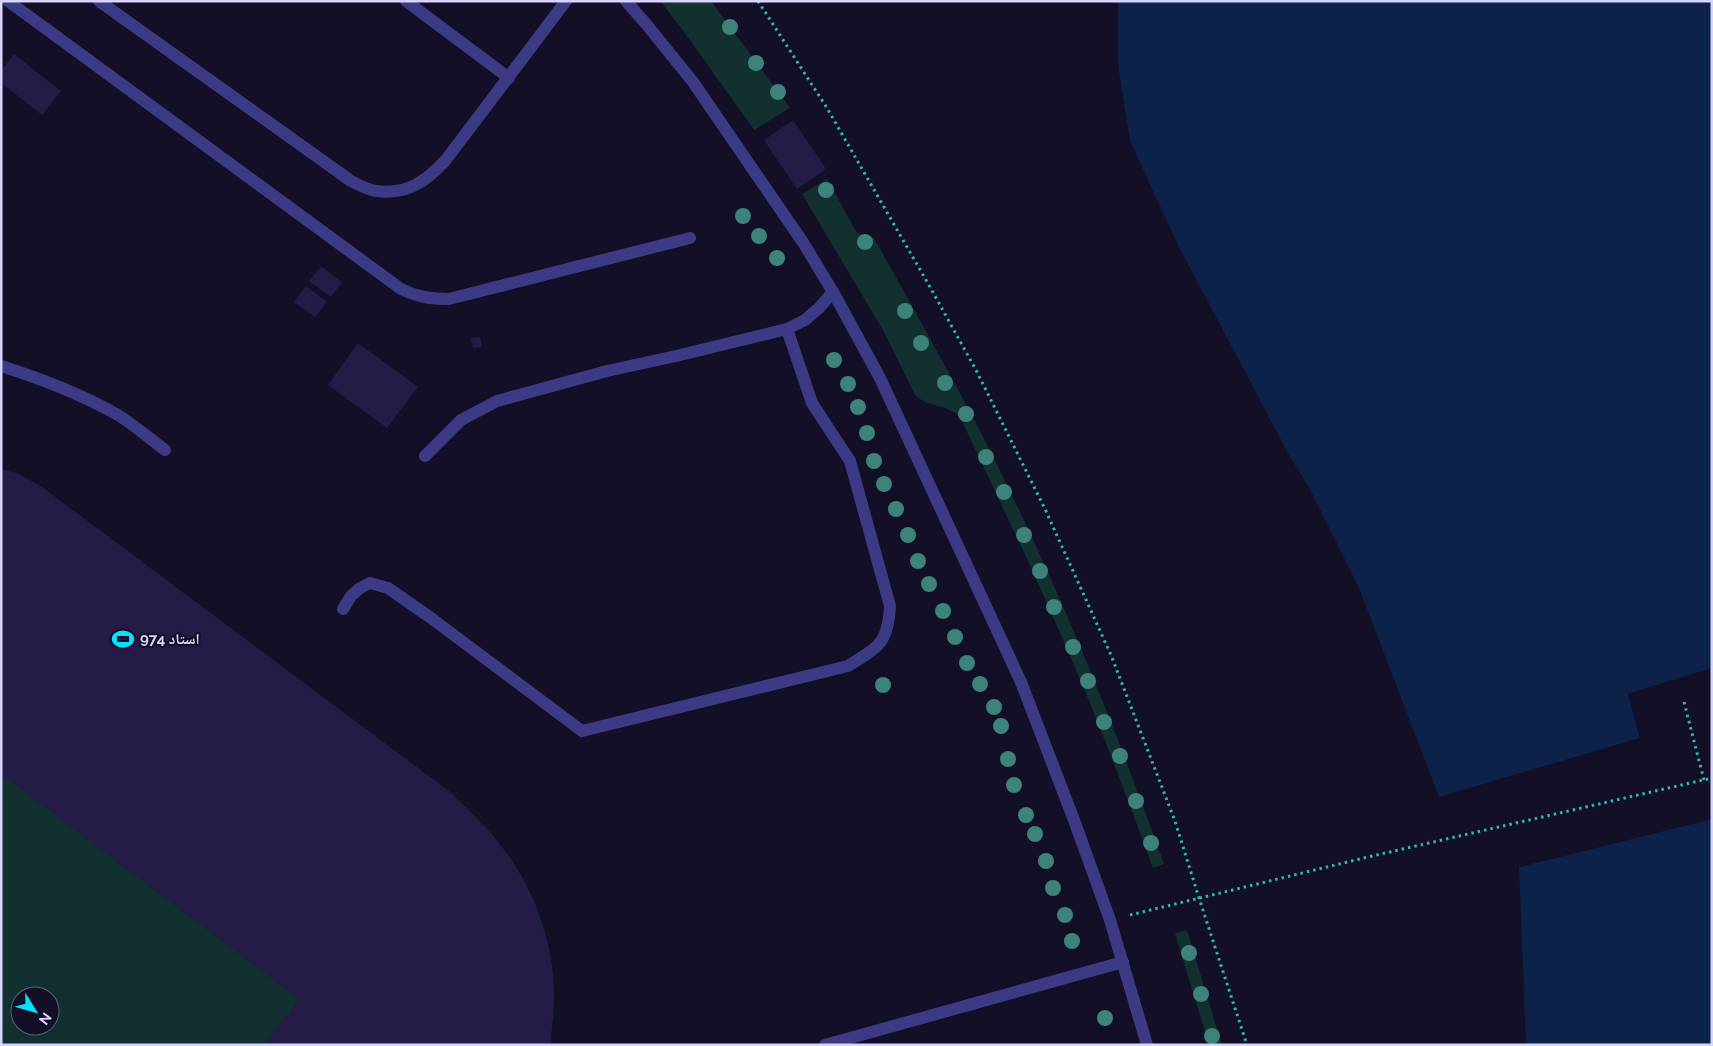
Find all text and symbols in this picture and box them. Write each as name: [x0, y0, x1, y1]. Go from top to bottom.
sports icon: استاد 974: [110, 626, 136, 652]
place label: استاد 974: [140, 630, 200, 648]
north arrow: [10, 986, 60, 1036]
text: N: [36, 1010, 55, 1028]

